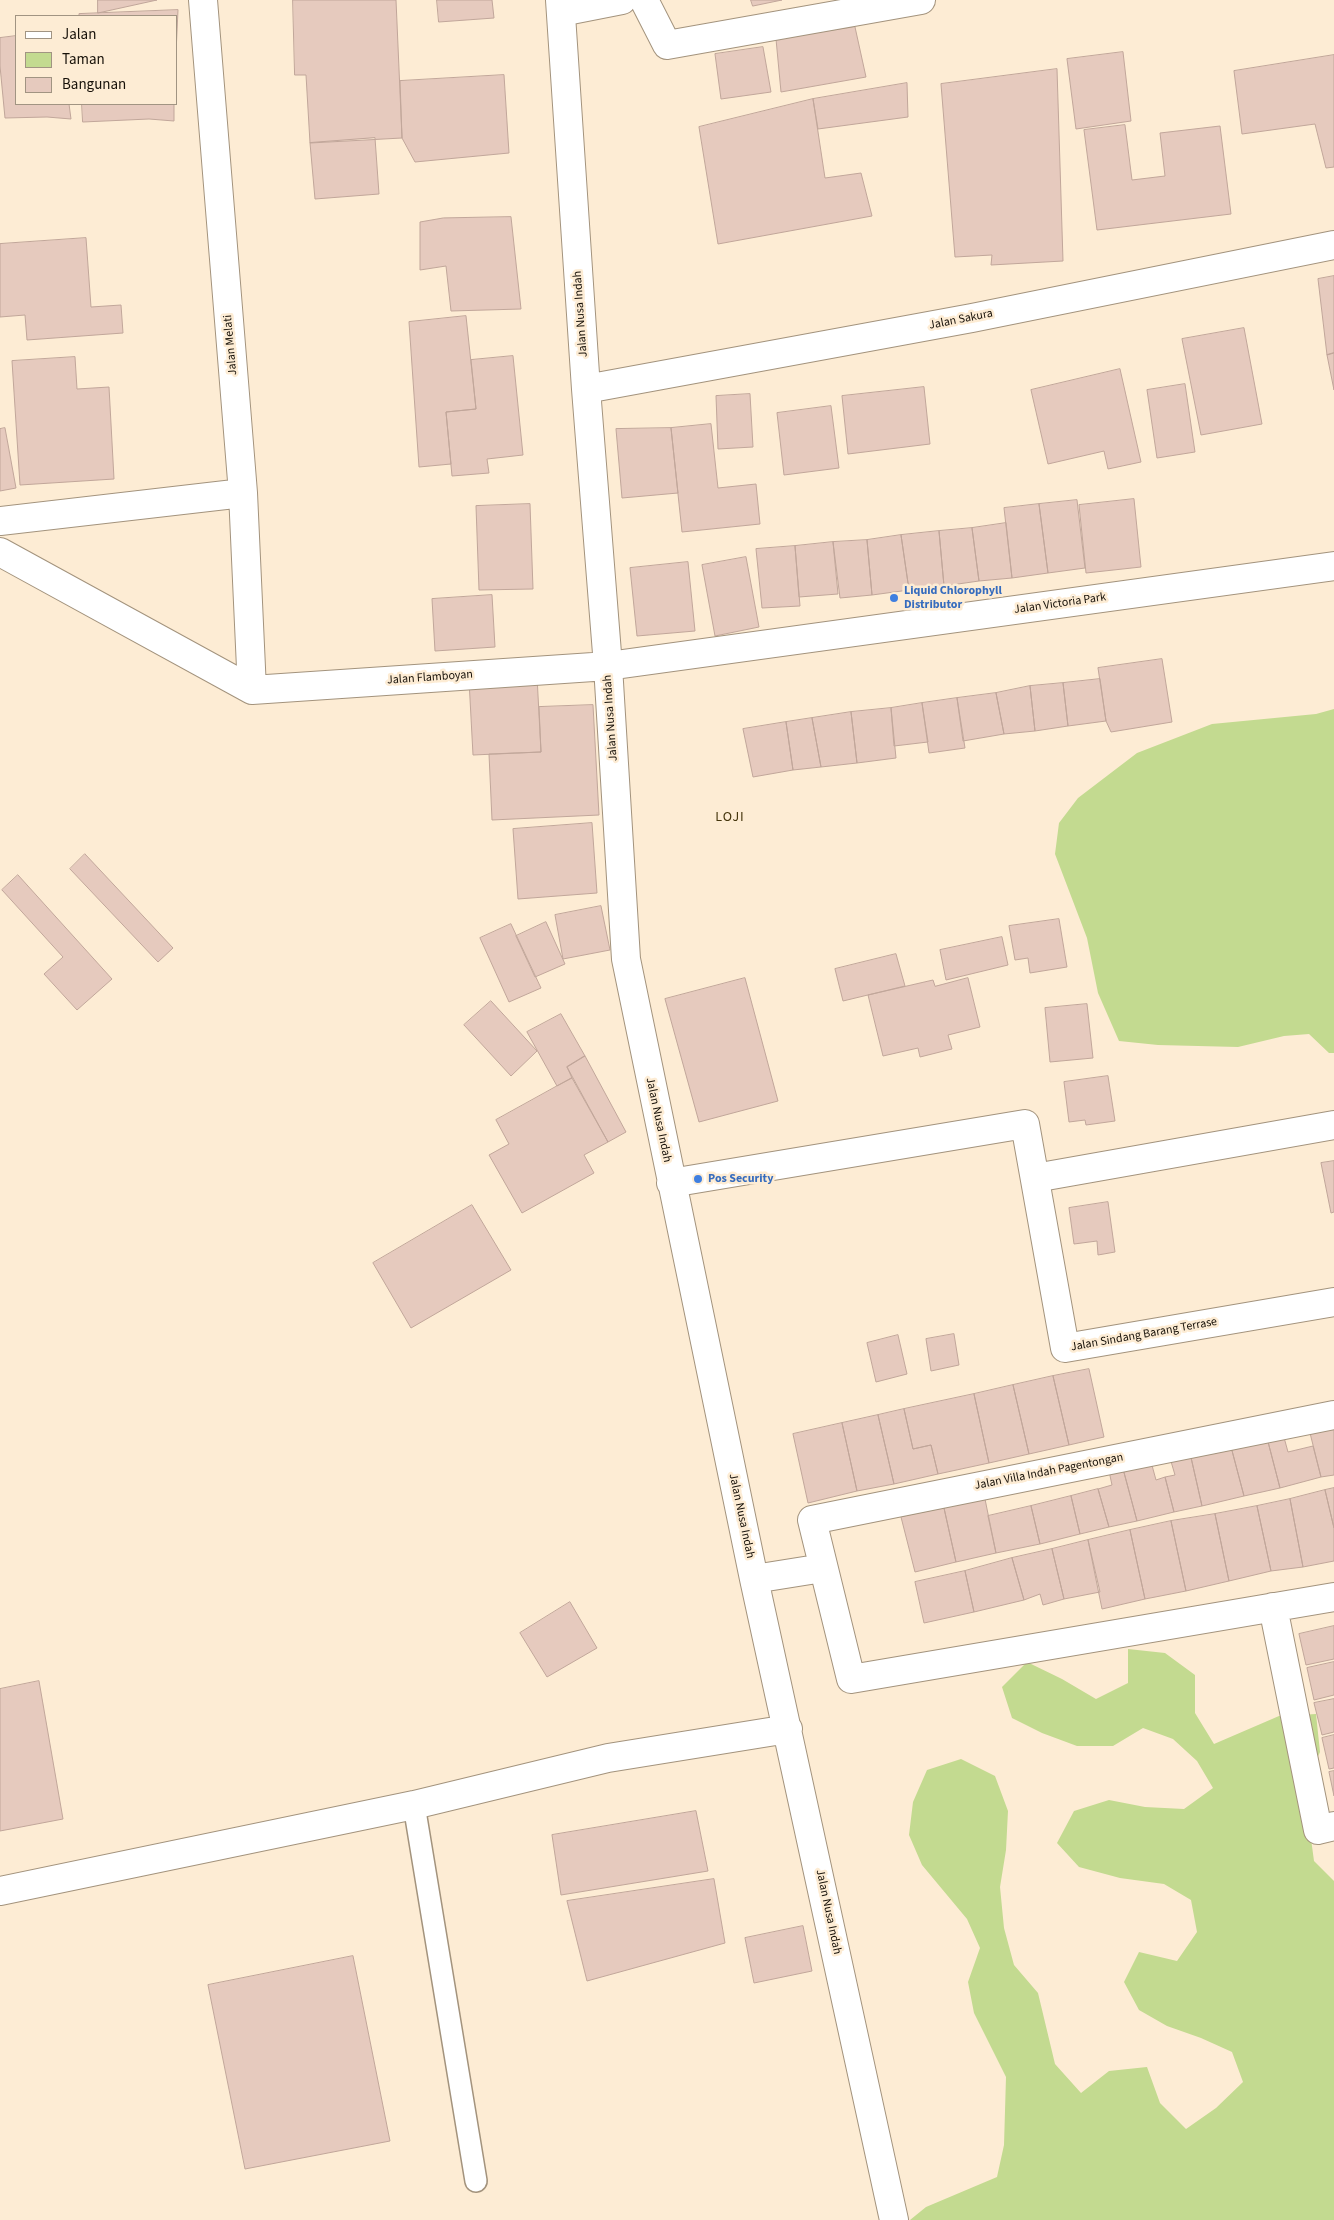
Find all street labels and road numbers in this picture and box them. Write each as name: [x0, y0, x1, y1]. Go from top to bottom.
street label: Jalan Nusa Indah: [571, 270, 591, 358]
street label: Jalan Sakura: [928, 307, 994, 333]
street label: Jalan Melati: [221, 314, 241, 376]
street label: Jalan Victoria Park: [1013, 590, 1107, 618]
street label: Jalan Flamboyan: [387, 668, 473, 688]
street label: Jalan Nusa Indah: [601, 674, 621, 762]
street label: Jalan Nusa Indah: [642, 1076, 674, 1164]
street label: Jalan Sindang Barang Terrase: [1070, 1315, 1218, 1355]
street label: Jalan Villa Indah Pagentongan: [973, 1451, 1125, 1493]
street label: Jalan Nusa Indah: [725, 1472, 757, 1560]
street label: Jalan Nusa Indah: [812, 1868, 844, 1956]

